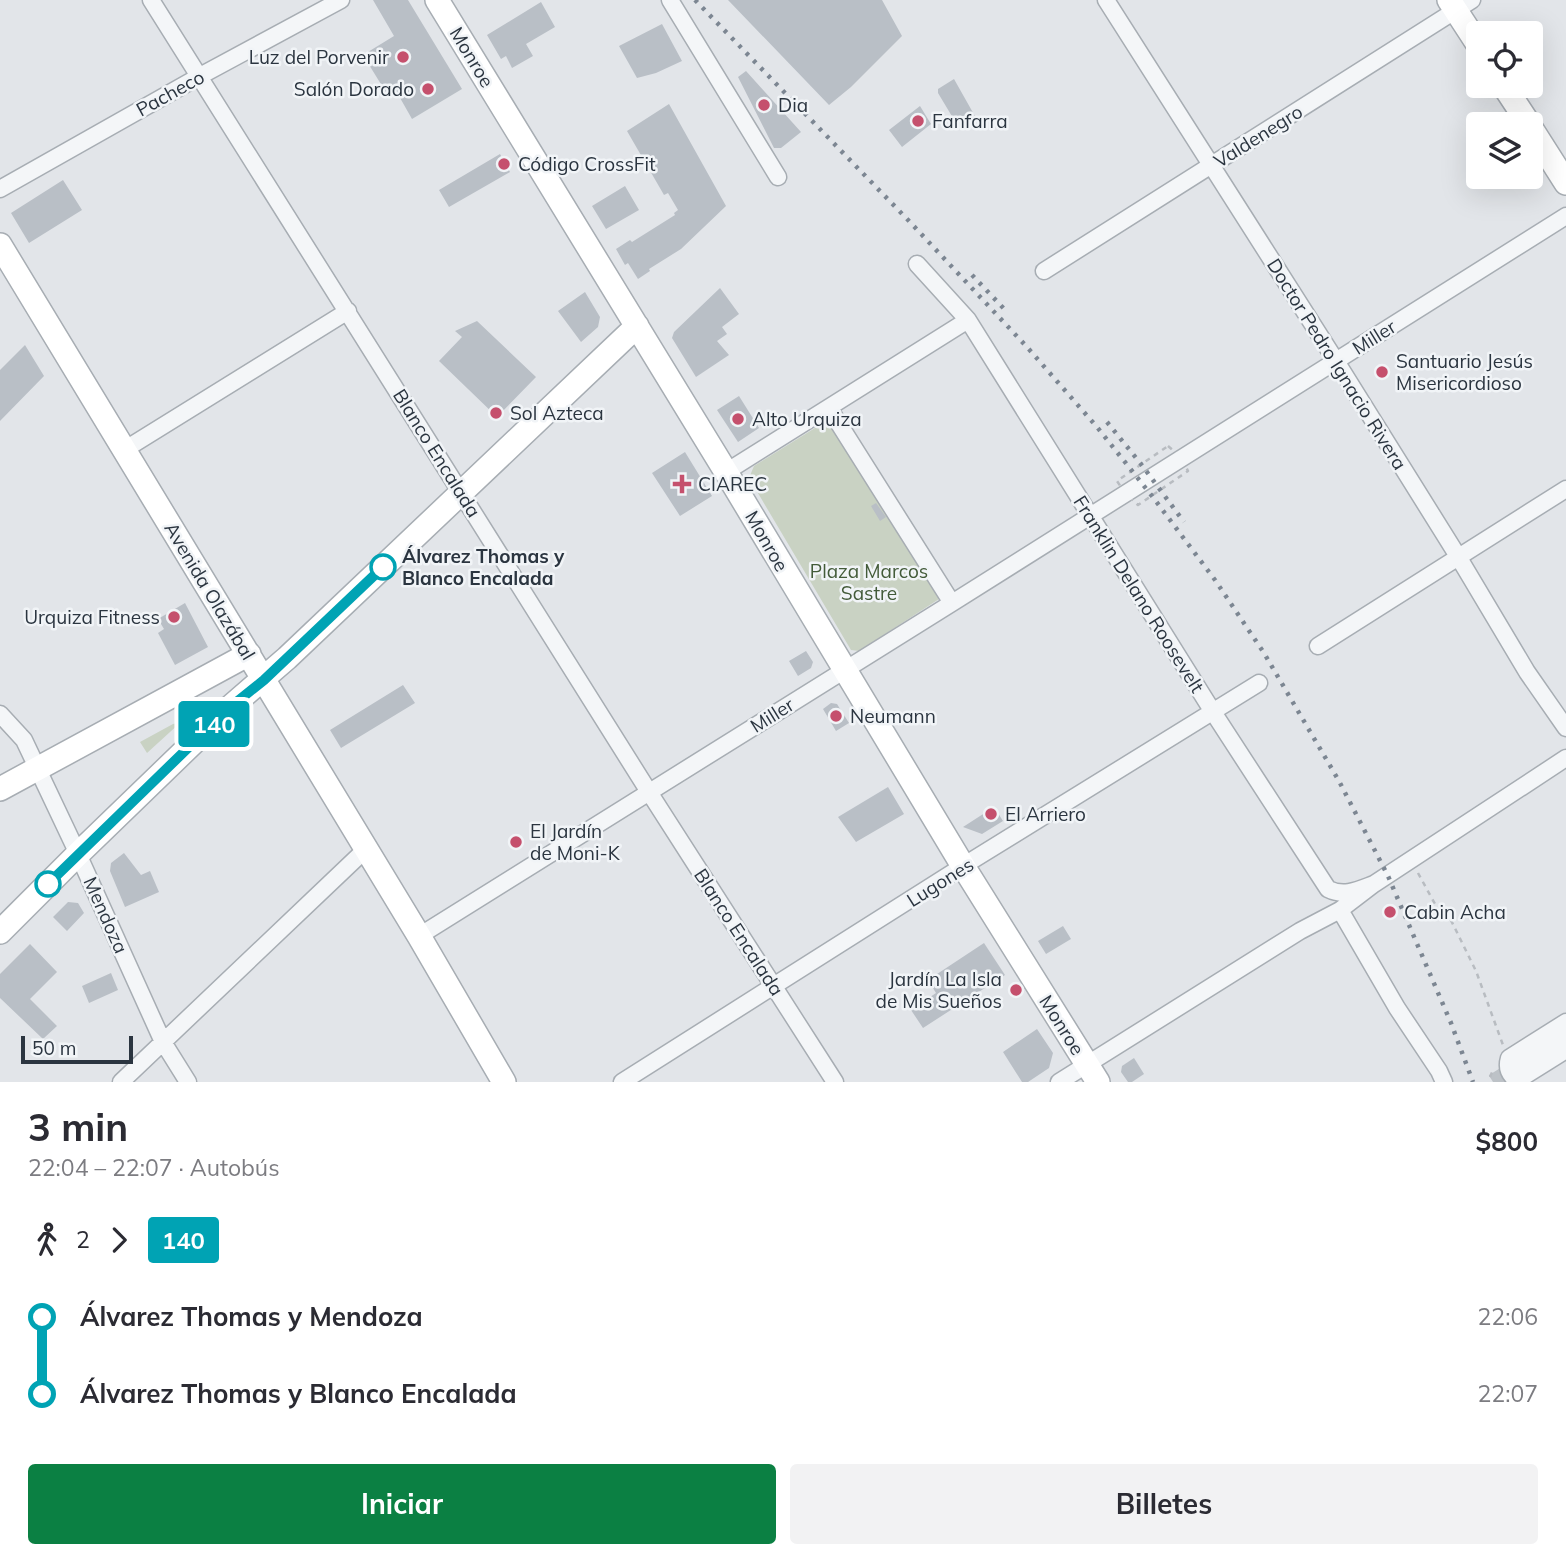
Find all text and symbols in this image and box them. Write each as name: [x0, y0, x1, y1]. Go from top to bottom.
map controls: [1466, 21, 1543, 189]
button: locate: [1466, 21, 1543, 98]
street label: Monroe: [445, 22, 499, 92]
place label: Luz del Porvenir: [249, 45, 389, 69]
marker: Luz del Porvenir: [395, 49, 411, 65]
street label: Pacheco: [132, 65, 208, 121]
place label: Salón Dorado: [294, 77, 414, 101]
marker: Salón Dorado: [420, 81, 436, 97]
place label: Dia: [778, 93, 808, 117]
marker: Dia: [756, 97, 772, 113]
street label: Valdenegro: [1209, 99, 1307, 173]
place label: Fanfarra: [932, 109, 1008, 133]
button: layers: [1466, 112, 1543, 189]
marker: Fanfarra: [910, 113, 926, 129]
place label: Código CrossFit: [518, 152, 656, 176]
marker: Código CrossFit: [496, 156, 512, 172]
street label: Doctor Pedro Ignacio Rivera: [1262, 254, 1412, 474]
street label: Miller: [1348, 314, 1400, 360]
place label: Santuario Jesús Misericordioso: [1396, 349, 1533, 395]
marker: Santuario Jesús Misericordioso: [1374, 364, 1390, 380]
street label: Blanco Encalada: [388, 384, 486, 522]
place label: Sol Azteca: [510, 401, 604, 425]
marker: Sol Azteca: [488, 405, 504, 421]
place label: Alto Urquiza: [752, 407, 862, 431]
marker: Alto Urquiza: [730, 411, 746, 427]
place label: CIAREC: [698, 472, 767, 496]
marker: CIAREC: [672, 474, 692, 494]
street label: Franklin Delano Roosevelt: [1068, 491, 1210, 697]
street label: Monroe: [740, 506, 794, 576]
street label: Avenida Olazábal: [159, 518, 261, 664]
place label: Álvarez Thomas y Blanco Encalada: [402, 544, 565, 590]
marker: Álvarez Thomas y Blanco Encalada: [370, 554, 396, 580]
park label: Plaza Marcos Sastre: [810, 559, 928, 605]
place label: Urquiza Fitness: [24, 605, 160, 629]
marker: Urquiza Fitness: [166, 609, 182, 625]
street label: Miller: [746, 692, 798, 738]
line badge: 140: [174, 701, 254, 747]
place label: Neumann: [850, 704, 936, 728]
marker: Neumann: [828, 708, 844, 724]
text: 140: [192, 709, 236, 739]
place label: El Arriero: [1005, 802, 1086, 826]
marker: El Arriero: [983, 806, 999, 822]
place label: El Jardín de Moni-K: [530, 819, 621, 865]
marker: El Jardín de Moni-K: [508, 834, 524, 850]
street label: Lugones: [902, 852, 978, 912]
street label: Blanco Encalada: [689, 864, 789, 1000]
unlabelled marker: [35, 871, 61, 897]
street label: Mendoza: [79, 873, 133, 957]
place label: Cabin Acha: [1404, 900, 1506, 924]
marker: Cabin Acha: [1382, 904, 1398, 920]
place label: Jardín La Isla de Mis Sueños: [876, 967, 1002, 1013]
marker: Jardín La Isla de Mis Sueños: [1008, 982, 1024, 998]
street label: Monroe: [1034, 991, 1090, 1059]
scale bar: [21, 1033, 133, 1065]
text: 50 m: [32, 1036, 76, 1060]
text: 3 min: [28, 1103, 128, 1151]
text: $800: [1476, 1125, 1538, 1158]
text: 22:04 – 22:07 · Autobús: [28, 1153, 280, 1182]
icon: walk: [28, 1221, 66, 1259]
icon: forward: [100, 1221, 138, 1259]
text: 2: [76, 1225, 90, 1254]
text: 140: [162, 1225, 205, 1255]
text: Álvarez Thomas y Mendoza: [80, 1300, 423, 1333]
text: 22:06: [1478, 1302, 1538, 1331]
text: Álvarez Thomas y Blanco Encalada: [80, 1377, 517, 1410]
text: 22:07: [1478, 1379, 1538, 1408]
button: Iniciar: [28, 1464, 776, 1544]
button: Billetes: [790, 1464, 1538, 1544]

